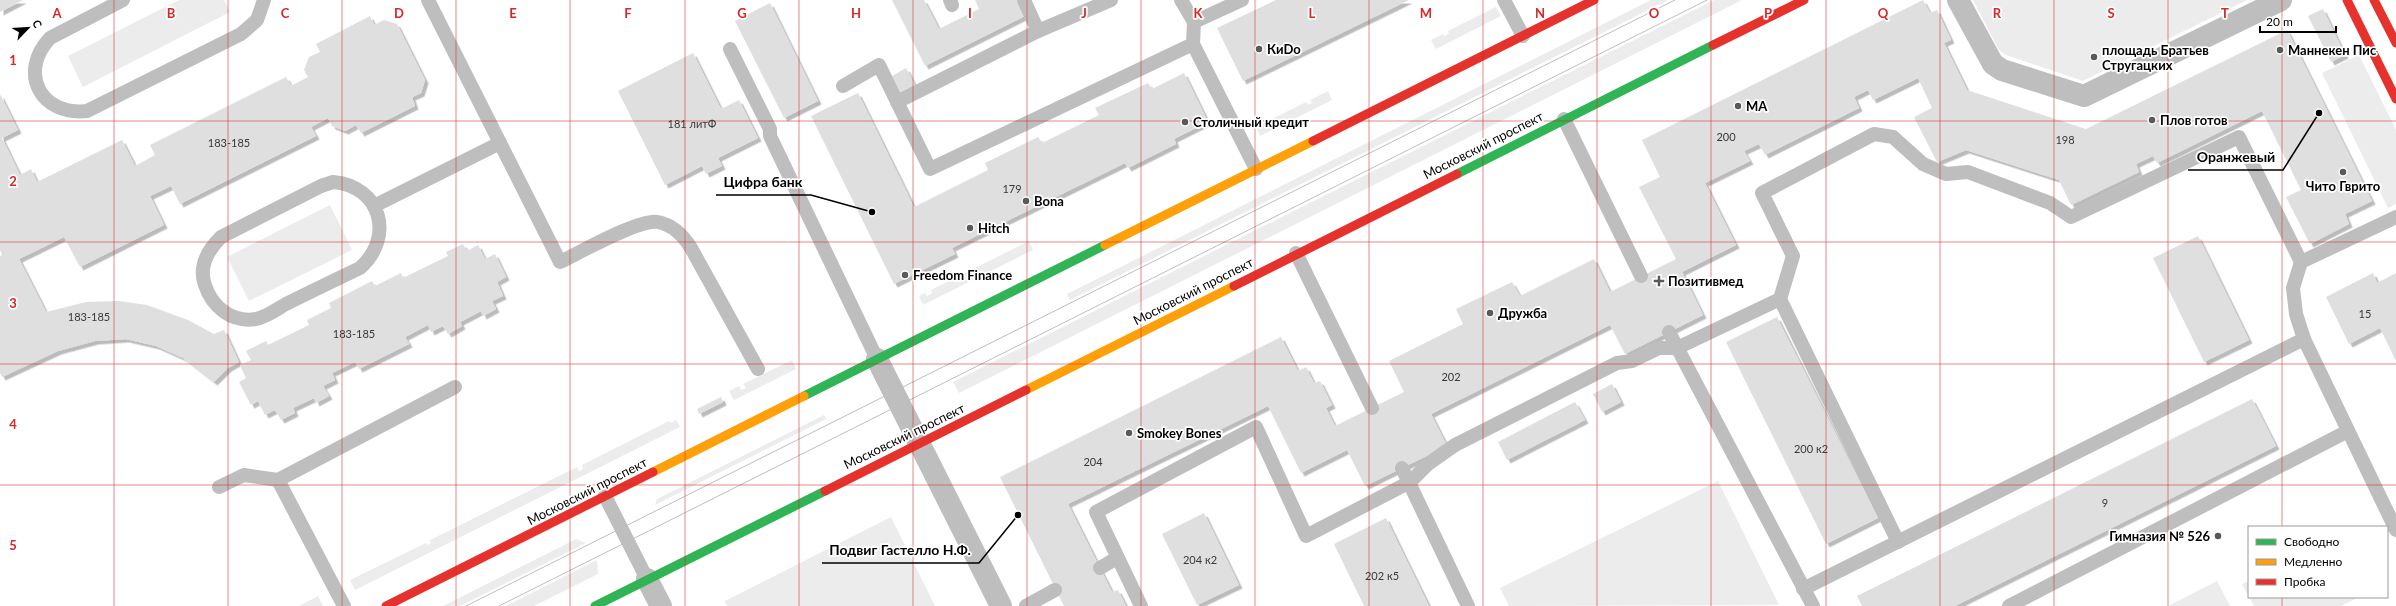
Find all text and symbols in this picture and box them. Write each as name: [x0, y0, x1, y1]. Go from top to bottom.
text: A: [51, 5, 62, 21]
text: B: [167, 5, 176, 21]
text: C: [281, 5, 290, 21]
text: D: [394, 5, 404, 21]
text: E: [509, 5, 517, 21]
text: F: [624, 5, 632, 21]
text: G: [737, 5, 747, 21]
text: H: [851, 5, 861, 21]
text: I: [968, 5, 972, 21]
text: J: [1081, 5, 1087, 21]
text: K: [1194, 5, 1204, 21]
text: L: [1309, 5, 1316, 21]
text: M: [1420, 5, 1432, 21]
text: N: [1535, 5, 1545, 21]
text: O: [1649, 5, 1660, 21]
text: P: [1764, 5, 1772, 21]
text: Q: [1878, 5, 1889, 21]
text: R: [1993, 5, 2002, 21]
text: S: [2107, 5, 2115, 21]
text: T: [2221, 5, 2229, 21]
north arrow: [8, 8, 48, 48]
scale bar: [2260, 8, 2336, 34]
text: 20 m: [2266, 14, 2293, 29]
text: С: [30, 18, 45, 30]
place label: КиDo: [1267, 41, 1301, 57]
place label: площадь Братьев Стругацких: [2102, 42, 2209, 73]
place label: Маннекен Пис: [2288, 42, 2377, 58]
marker: КиDo: [1254, 44, 1264, 54]
marker: Маннекен Пис: [2275, 45, 2285, 55]
text: 1: [9, 52, 17, 68]
marker: площадь Братьев Стругацких: [2089, 52, 2099, 62]
place label: MA: [1746, 98, 1768, 114]
marker: MA: [1733, 101, 1743, 111]
street label: Московский проспект: [1420, 108, 1546, 182]
place label: Плов готов: [2160, 112, 2228, 128]
place label: Столичный кредит: [1193, 114, 1309, 130]
marker: Плов готов: [2147, 115, 2157, 125]
house number: 181 литФ: [668, 117, 717, 130]
marker: Столичный кредит: [1180, 117, 1190, 127]
house number: 200: [1716, 130, 1736, 143]
house number: 198: [2055, 133, 2075, 146]
house number: 183-185: [208, 136, 250, 149]
callout: Оранжевый: [2188, 144, 2283, 170]
text: Оранжевый: [2197, 148, 2275, 165]
marker: Чито Гврито: [2338, 167, 2348, 177]
callout: Цифра банк: [716, 169, 811, 195]
text: 2: [9, 173, 17, 189]
text: Цифра банк: [724, 173, 803, 190]
place label: Чито Гврито: [2306, 178, 2381, 194]
house number: 179: [1002, 182, 1022, 195]
place label: Bona: [1034, 193, 1064, 209]
marker: Bona: [1021, 196, 1031, 206]
place label: Hitch: [978, 220, 1010, 236]
marker: Hitch: [965, 223, 975, 233]
street label: Московский проспект: [1130, 254, 1256, 328]
place label: Freedom Finance: [913, 267, 1012, 283]
marker: Freedom Finance: [900, 270, 910, 280]
place label: Позитивмед: [1668, 273, 1744, 289]
marker: Позитивмед: [1653, 275, 1665, 287]
text: 3: [9, 295, 17, 311]
place label: Дружба: [1498, 305, 1547, 321]
house number: 15: [2359, 307, 2371, 320]
marker: Дружба: [1485, 308, 1495, 318]
house number: 183-185: [68, 310, 110, 323]
house number: 183-185: [333, 327, 375, 340]
house number: 202: [1441, 370, 1461, 383]
street label: Московский проспект: [841, 400, 967, 472]
text: 4: [9, 416, 17, 432]
place label: Smokey Bones: [1137, 425, 1222, 441]
marker: Smokey Bones: [1124, 428, 1134, 438]
house number: 200 к2: [1794, 442, 1828, 455]
street label: Московский проспект: [524, 454, 650, 528]
house number: 204: [1083, 455, 1103, 468]
house number: 9: [2102, 496, 2108, 509]
legend: [2248, 526, 2388, 598]
place label: Гимназия № 526: [2109, 528, 2210, 544]
marker: Гимназия № 526: [2213, 531, 2223, 541]
text: Свободно: [2284, 534, 2340, 549]
text: 5: [9, 537, 17, 553]
callout: Подвиг Гастелло Н.Ф.: [822, 537, 979, 563]
text: Подвиг Гастелло Н.Ф.: [829, 541, 971, 558]
house number: 204 к2: [1183, 553, 1217, 566]
text: Медленно: [2284, 554, 2343, 569]
house number: 202 к5: [1365, 569, 1399, 582]
text: Пробка: [2284, 574, 2325, 589]

